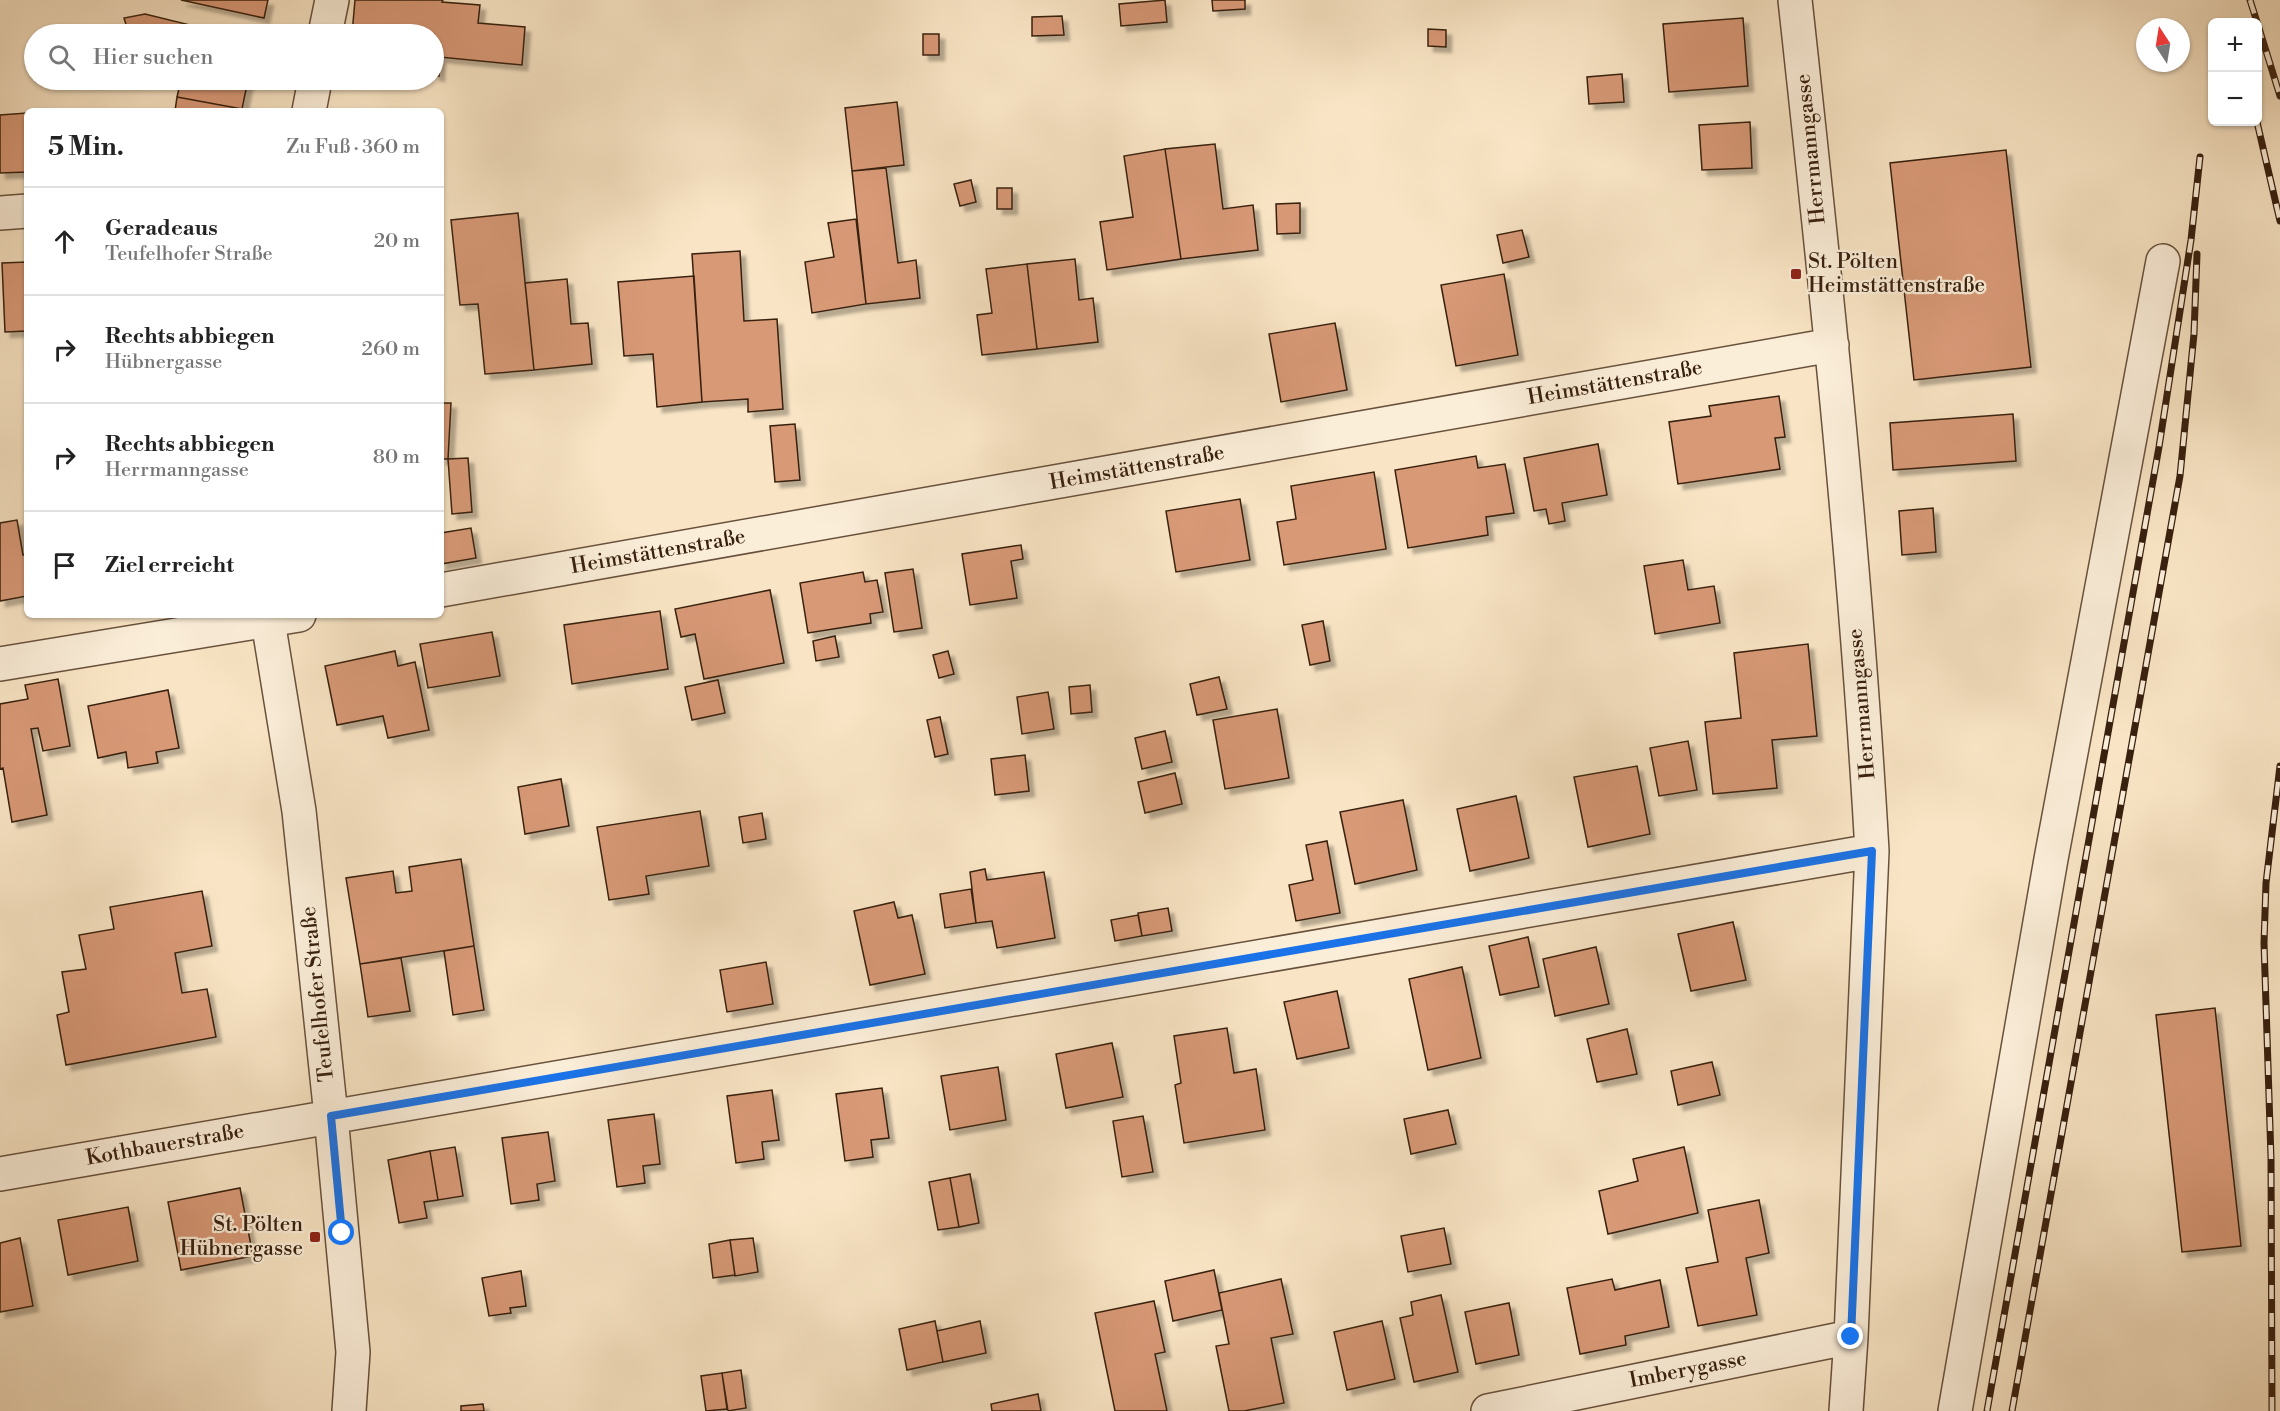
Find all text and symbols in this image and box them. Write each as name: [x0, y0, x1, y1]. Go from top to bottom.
north arrow: [2136, 18, 2190, 72]
map controls: [2208, 18, 2262, 126]
button: +: [2208, 18, 2262, 72]
search box: [24, 24, 444, 90]
icon: search: [45, 41, 78, 74]
text: Hier suchen: [93, 44, 213, 71]
button: −: [2208, 72, 2262, 126]
street label: Herrmanngasse: [1790, 73, 1832, 225]
text: 5 Min.: [48, 131, 124, 163]
text: Zu Fuß · 360 m: [286, 135, 420, 160]
text: Geradeaus: [105, 215, 218, 242]
icon: ahead: [48, 225, 81, 258]
text: 20 m: [374, 229, 420, 254]
text: Teufelhofer Straße: [105, 242, 273, 267]
place label: St. Pölten Heimstättenstraße: [1808, 249, 1985, 299]
marker: St. Pölten Heimstättenstraße: [1789, 267, 1803, 281]
text: Rechts abbiegen: [105, 323, 275, 350]
icon: right: [48, 333, 81, 366]
text: 260 m: [362, 337, 420, 362]
text: Hübnergasse: [105, 350, 222, 375]
street label: Heimstättenstraße: [1526, 355, 1704, 411]
text: Rechts abbiegen: [105, 431, 275, 458]
street label: Heimstättenstraße: [1048, 440, 1226, 496]
icon: right: [48, 441, 81, 474]
text: 80 m: [373, 445, 420, 470]
text: Herrmanngasse: [105, 458, 249, 483]
street label: Heimstättenstraße: [569, 524, 747, 580]
icon: arrive: [48, 549, 81, 582]
text: Ziel erreicht: [105, 552, 234, 579]
street label: Herrmanngasse: [1842, 628, 1882, 780]
street label: Teufelhofer Straße: [296, 905, 340, 1083]
street label: Kothbauerstraße: [84, 1118, 246, 1172]
place label: St. Pölten Hübnergasse: [180, 1212, 303, 1262]
route start: [328, 1219, 354, 1245]
marker: St. Pölten Hübnergasse: [308, 1230, 322, 1244]
route end: [1837, 1323, 1863, 1349]
street label: Imberygasse: [1627, 1346, 1749, 1394]

